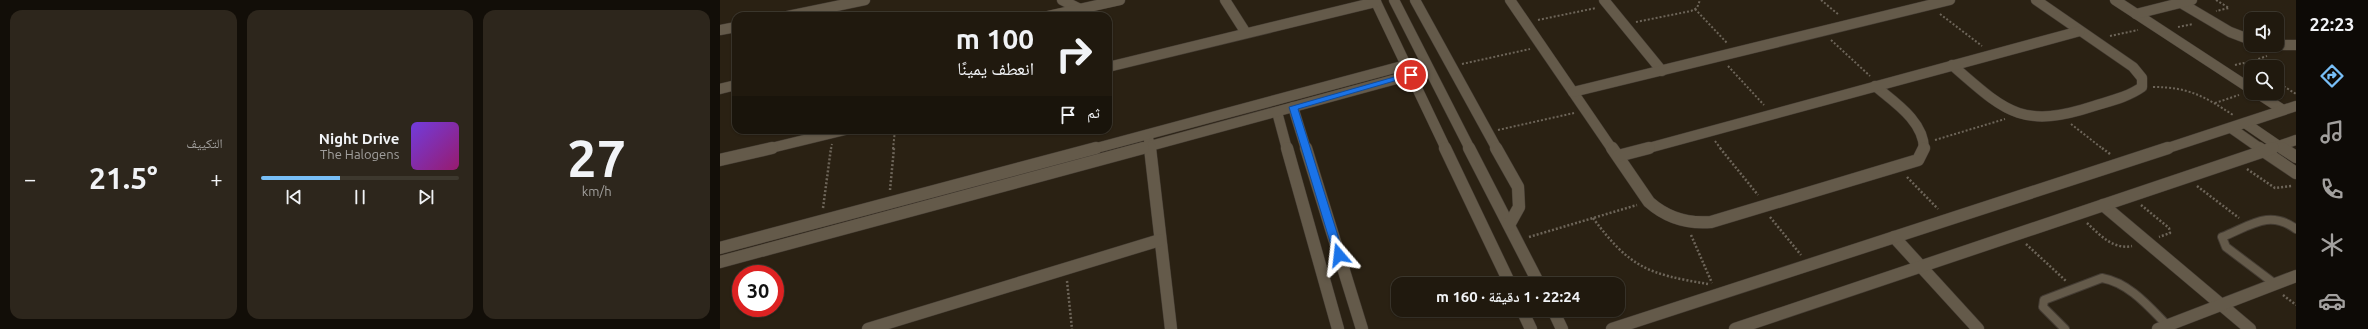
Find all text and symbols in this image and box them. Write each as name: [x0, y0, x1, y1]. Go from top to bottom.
map controls: [2244, 12, 2284, 100]
button: sound: [2244, 12, 2284, 52]
text: 22:23: [2309, 14, 2355, 34]
text: 100 m: [956, 23, 1034, 54]
icon: right: [1048, 28, 1100, 80]
text: انعطف يمينًا: [957, 58, 1034, 78]
pin: [1394, 58, 1428, 92]
button: search: [2244, 60, 2284, 100]
icon: directions: [2318, 62, 2346, 90]
icon: arrive: [1400, 64, 1422, 86]
icon: arrive: [1057, 104, 1079, 126]
text: ثم: [1087, 104, 1100, 121]
icon: music: [2318, 118, 2346, 146]
text: 27: [567, 129, 626, 187]
text: Night Drive: [319, 130, 399, 147]
text: التكييف: [186, 136, 223, 150]
text: The Halogens: [320, 147, 399, 161]
text: 21.5°: [89, 161, 158, 195]
text: −: [24, 166, 36, 191]
text: +: [210, 166, 223, 191]
icon: phone: [2318, 175, 2346, 203]
text: km/h: [582, 184, 612, 198]
icon: previous: [283, 186, 305, 208]
icon: pause: [349, 186, 371, 208]
icon: next: [415, 186, 437, 208]
icon: climate: [2318, 231, 2346, 259]
position arrow: [1318, 234, 1360, 276]
speed limit sign: 30: [732, 265, 784, 317]
icon: car: [2318, 287, 2346, 315]
text: 22:24 · 1 دقيقة · 160 m: [1436, 288, 1580, 305]

